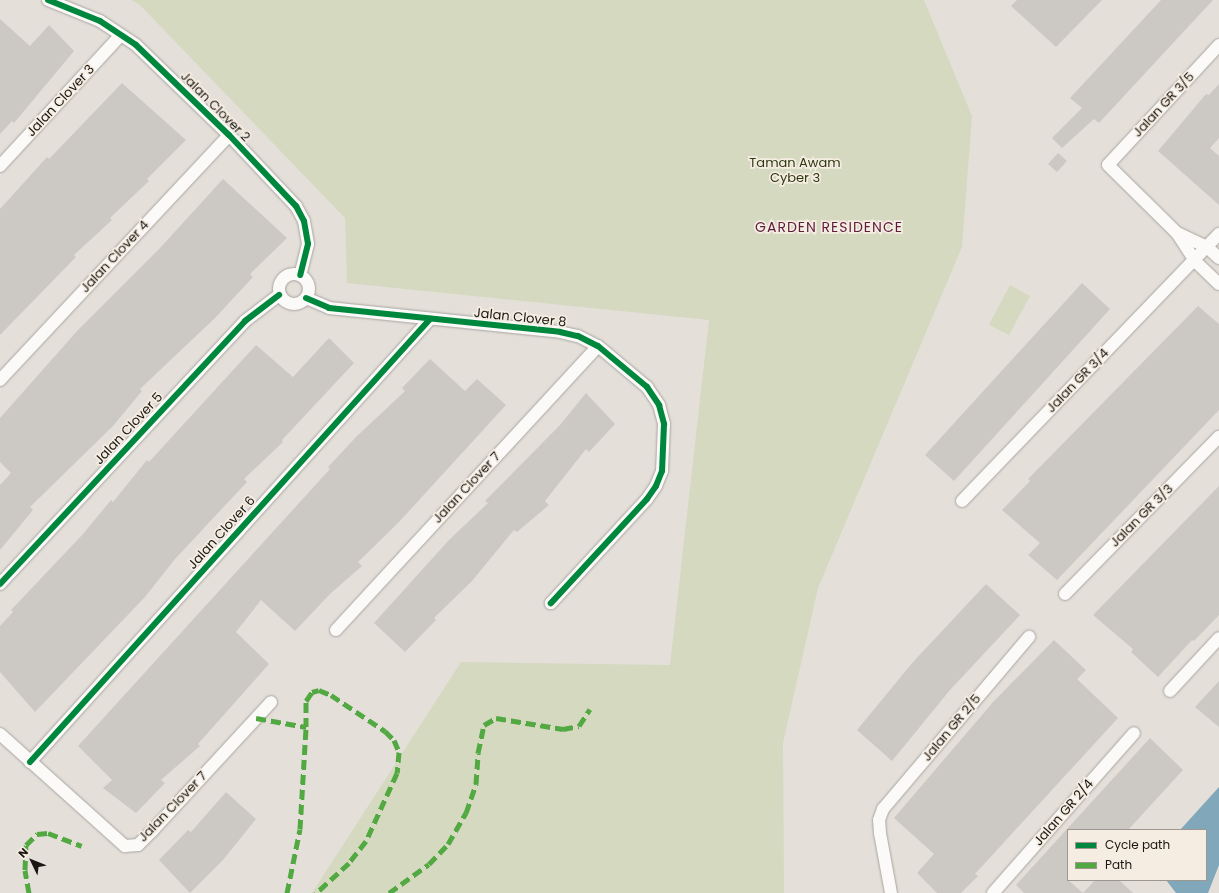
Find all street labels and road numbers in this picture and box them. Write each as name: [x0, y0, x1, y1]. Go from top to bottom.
street label: Jalan Clover 3: [24, 62, 98, 140]
street label: Jalan Clover 2: [177, 69, 253, 145]
street label: Jalan GR 3/5: [1130, 69, 1198, 141]
street label: Jalan Clover 4: [78, 218, 152, 296]
street label: Jalan Clover 8: [473, 305, 567, 331]
street label: Jalan GR 3/4: [1044, 346, 1112, 416]
street label: Jalan Clover 5: [92, 390, 166, 468]
street label: Jalan Clover 7: [430, 449, 504, 527]
street label: Jalan GR 3/3: [1107, 481, 1177, 551]
street label: Jalan Clover 6: [185, 493, 259, 573]
street label: Jalan GR 2/5: [919, 691, 985, 765]
street label: Jalan Clover 7: [136, 769, 210, 845]
street label: Jalan GR 2/4: [1031, 777, 1097, 849]

